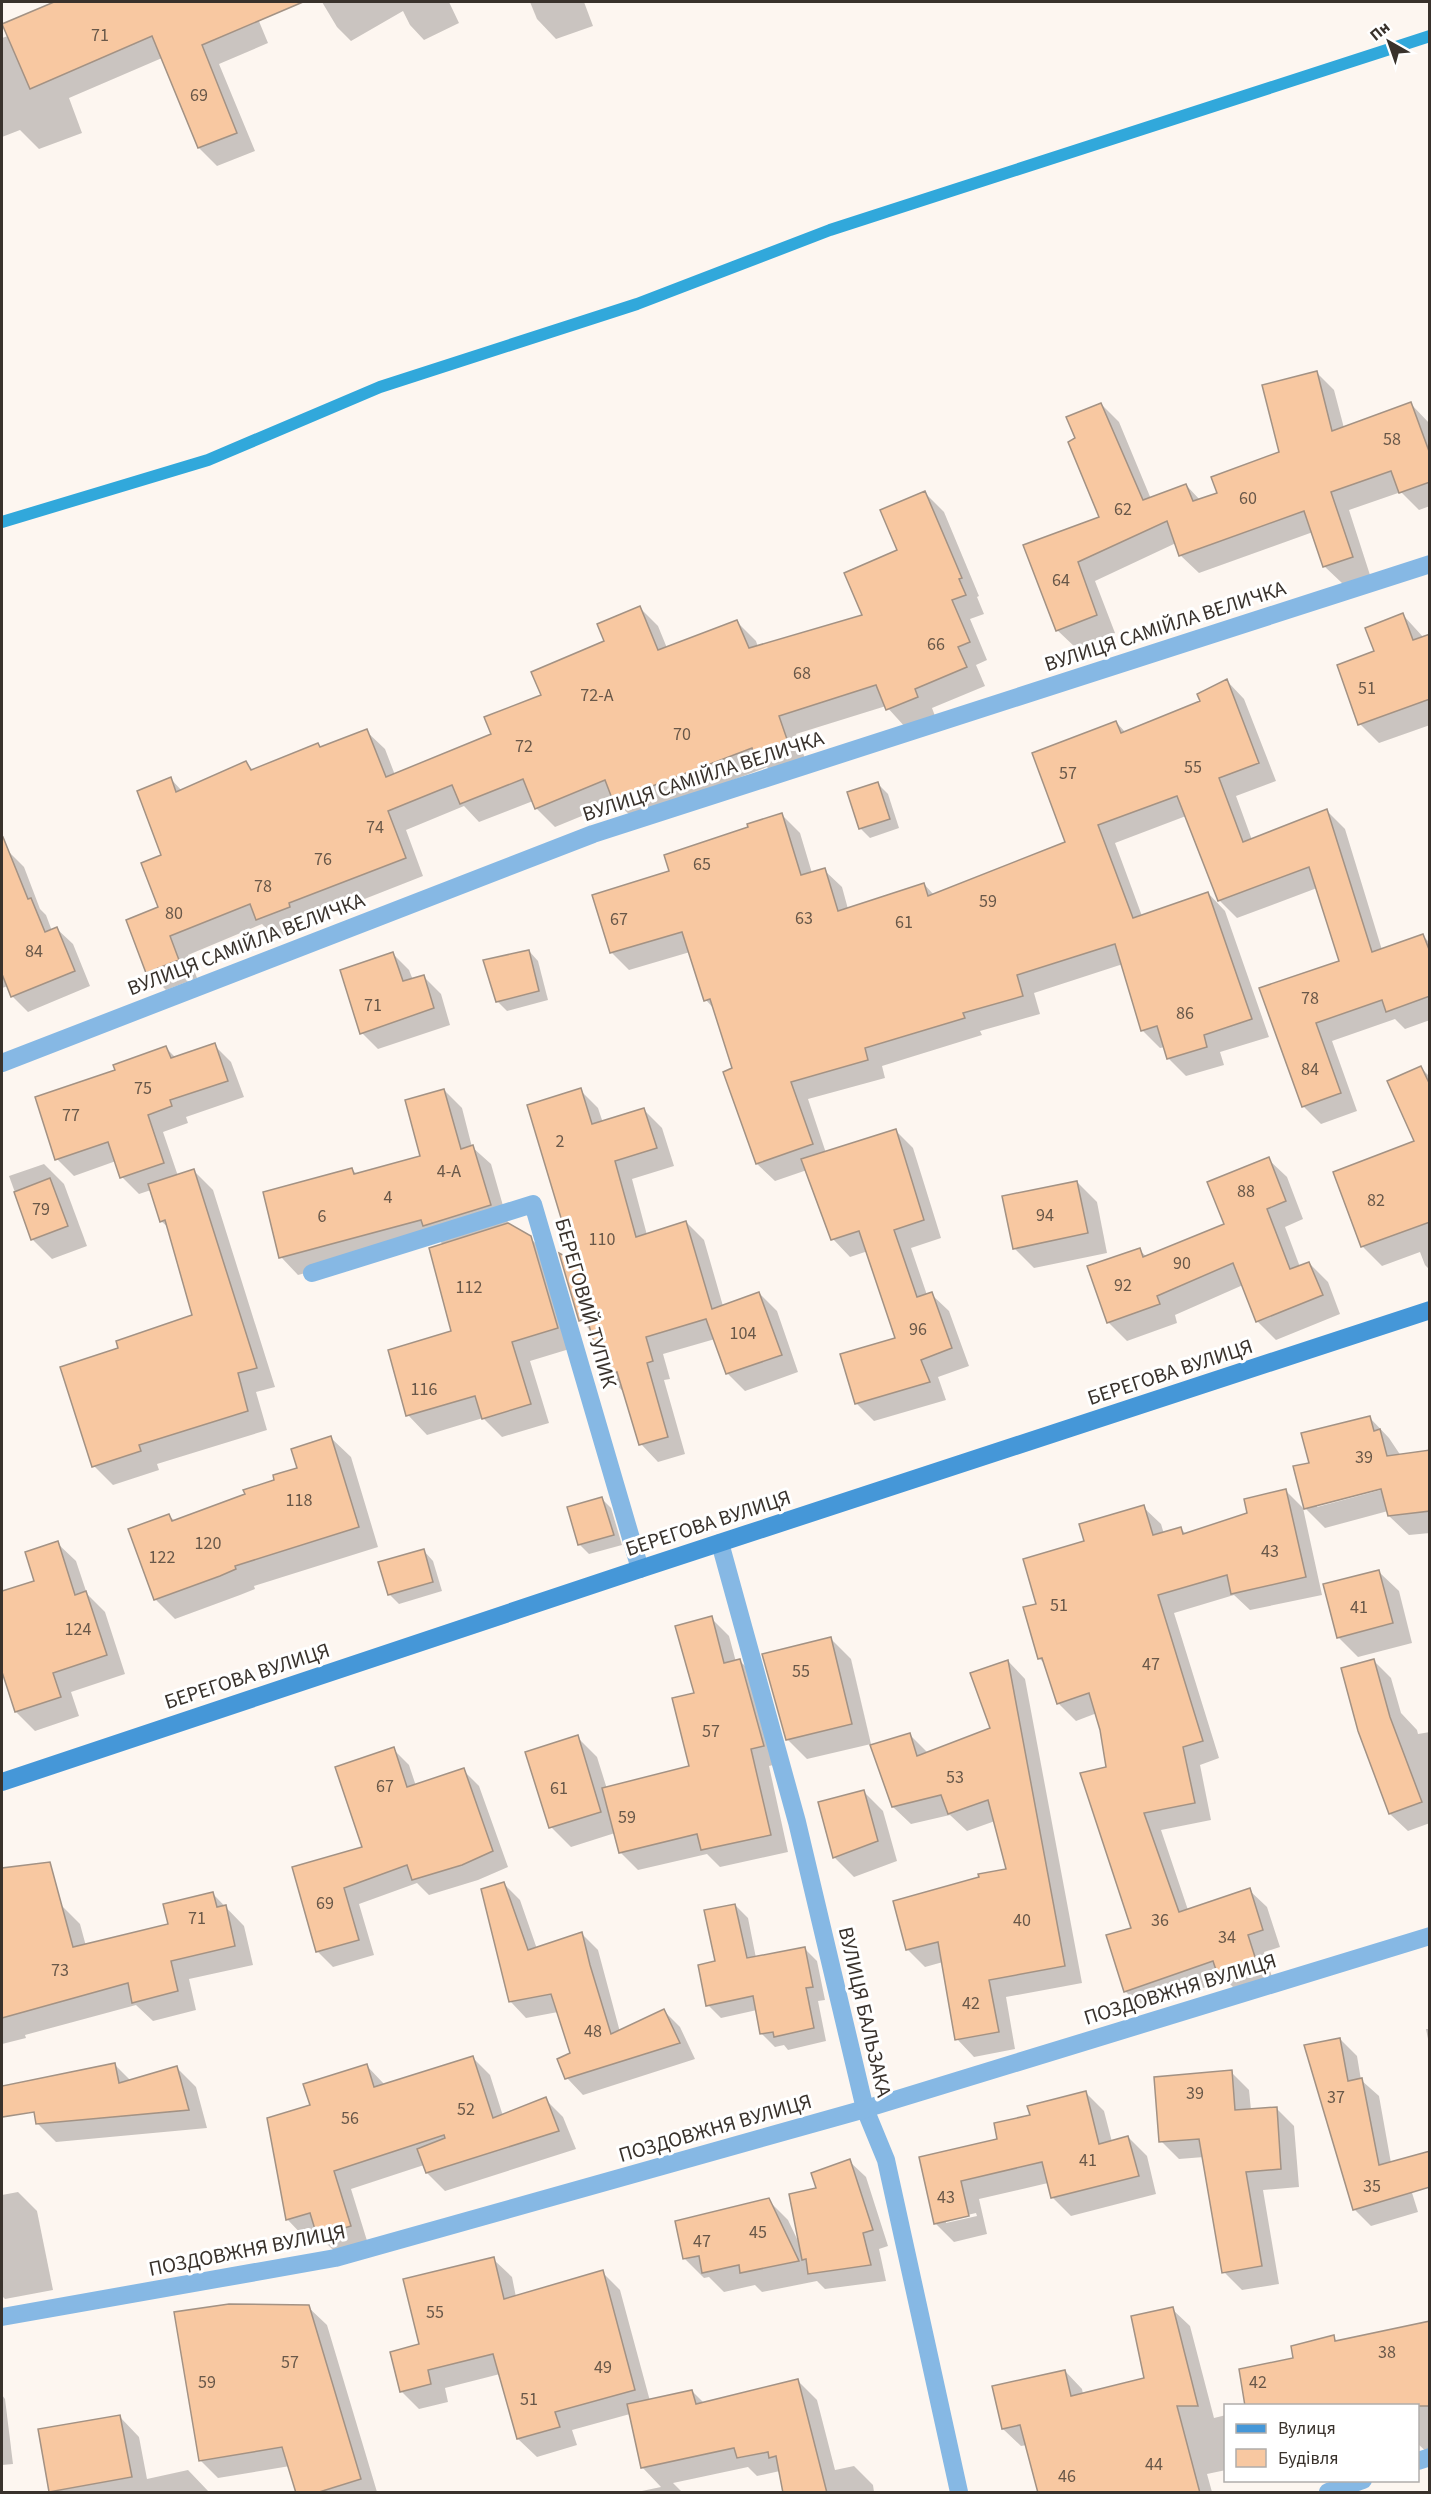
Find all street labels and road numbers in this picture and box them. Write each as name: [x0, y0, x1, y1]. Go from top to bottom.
street label: ВУЛИЦЯ САМІЙЛА ВЕЛИЧКА: [1040, 573, 1290, 679]
street label: ВУЛИЦЯ САМІЙЛА ВЕЛИЧКА: [578, 723, 828, 829]
street label: ВУЛИЦЯ САМІЙЛА ВЕЛИЧКА: [123, 885, 370, 1003]
street label: БЕРЕГОВИЙ ТУПИК: [547, 1214, 625, 1392]
street label: БЕРЕГОВА ВУЛИЦЯ: [1083, 1331, 1257, 1413]
street label: БЕРЕГОВА ВУЛИЦЯ: [621, 1482, 795, 1564]
street label: БЕРЕГОВА ВУЛИЦЯ: [160, 1635, 334, 1717]
street label: ВУЛИЦЯ БАЛЬЗАКА: [831, 1924, 899, 2101]
street label: ПОЗДОВЖНЯ ВУЛИЦЯ: [1080, 1945, 1280, 2033]
street label: ПОЗДОВЖНЯ ВУЛИЦЯ: [615, 2086, 815, 2170]
street label: ПОЗДОВЖНЯ ВУЛИЦЯ: [146, 2216, 348, 2284]

